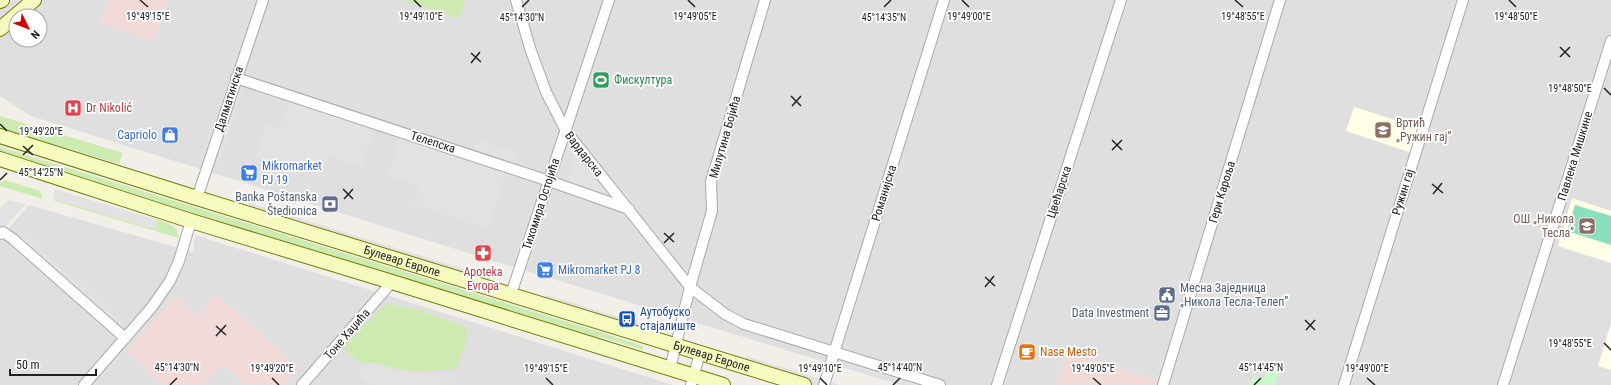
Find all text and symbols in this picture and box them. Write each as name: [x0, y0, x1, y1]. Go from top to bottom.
north arrow: [8, 8, 48, 48]
text: 19°49'15"E: [126, 11, 170, 22]
text: 19°49'10"E: [399, 11, 443, 22]
text: 19°49'05"E: [673, 11, 717, 22]
text: 19°49'00"E: [947, 11, 991, 22]
text: 19°48'55"E: [1221, 11, 1265, 22]
text: 19°48'50"E: [1494, 11, 1538, 22]
text: 45°14'30"N: [500, 12, 544, 23]
text: 45°14'35"N: [862, 12, 906, 23]
text: N: [28, 28, 42, 42]
street label: Далматинска: [212, 64, 246, 133]
sports icon: Фискултура: [591, 70, 611, 90]
place label: Фискултура: [614, 73, 673, 87]
text: 19°48'50"E: [1548, 83, 1592, 94]
street label: Милутина Бојића: [707, 94, 744, 180]
hospital icon: Dr Nikolić: [63, 98, 83, 118]
place label: Dr Nikolić: [86, 101, 132, 115]
street label: Павлека Мишкине: [1555, 109, 1595, 202]
place label: Вртић „Ружин гај”: [1396, 116, 1452, 144]
school or university icon: Вртић „Ружин гај”: [1373, 120, 1393, 140]
shop icon: Capriolo: [160, 125, 180, 145]
text: 19°49'20"E: [19, 126, 63, 137]
place label: Capriolo: [117, 128, 157, 142]
street label: Телепска: [409, 128, 457, 156]
street label: Вардарска: [562, 129, 606, 179]
street label: Тихомира Остојића: [520, 156, 562, 252]
place label: Mikromarket PJ 19: [262, 159, 322, 187]
street label: Гери Кароља: [1206, 159, 1238, 225]
supermarket icon: Mikromarket PJ 19: [239, 163, 259, 183]
street label: Романијска: [869, 163, 899, 223]
street label: Цвећарска: [1044, 164, 1074, 220]
text: 45°14'25"N: [19, 167, 63, 178]
street label: Ружин гај: [1389, 167, 1417, 217]
place label: Banka Poštanska Štedionica: [235, 190, 317, 218]
bank icon: Banka Poštanska Štedionica: [320, 194, 340, 214]
place label: ОШ „Никола Тесла”: [1513, 212, 1574, 240]
school or university icon: ОШ „Никола Тесла”: [1577, 216, 1597, 236]
street label: Булевар Европе: [362, 243, 442, 280]
pharmacy icon: Apoteka Evropa: [473, 243, 493, 263]
supermarket icon: Mikromarket PJ 8: [535, 260, 555, 280]
place label: Mikromarket PJ 8: [558, 263, 640, 277]
place label: Apoteka Evropa: [463, 265, 503, 293]
place label: Месна Заједница „Никола Тесла-Телеп”: [1180, 281, 1288, 309]
public building icon: Месна Заједница „Никола Тесла-Телеп”: [1157, 285, 1177, 305]
office icon: Data Investment: [1152, 303, 1172, 323]
place label: Аутобуско стајалиште: [640, 305, 696, 333]
street label: Тоне Хаџића: [321, 306, 373, 362]
place label: Data Investment: [1072, 306, 1149, 320]
bus stop icon: Аутобуско стајалиште: [617, 309, 637, 329]
street label: Булевар Европе: [672, 338, 752, 375]
text: 19°48'55"E: [1548, 338, 1592, 349]
cafe icon: Nase Mesto: [1017, 342, 1037, 362]
place label: Nase Mesto: [1040, 345, 1097, 359]
scale bar: [10, 351, 96, 377]
text: 50 m: [16, 358, 40, 372]
text: 45°14'30"N: [155, 362, 199, 373]
text: 45°14'40"N: [878, 362, 922, 373]
text: 45°14'45"N: [1239, 362, 1283, 373]
text: 19°49'20"E: [250, 363, 294, 374]
text: 19°49'15"E: [524, 363, 568, 374]
text: 19°49'10"E: [798, 363, 842, 374]
text: 19°49'05"E: [1071, 363, 1115, 374]
text: 19°49'00"E: [1345, 363, 1389, 374]

